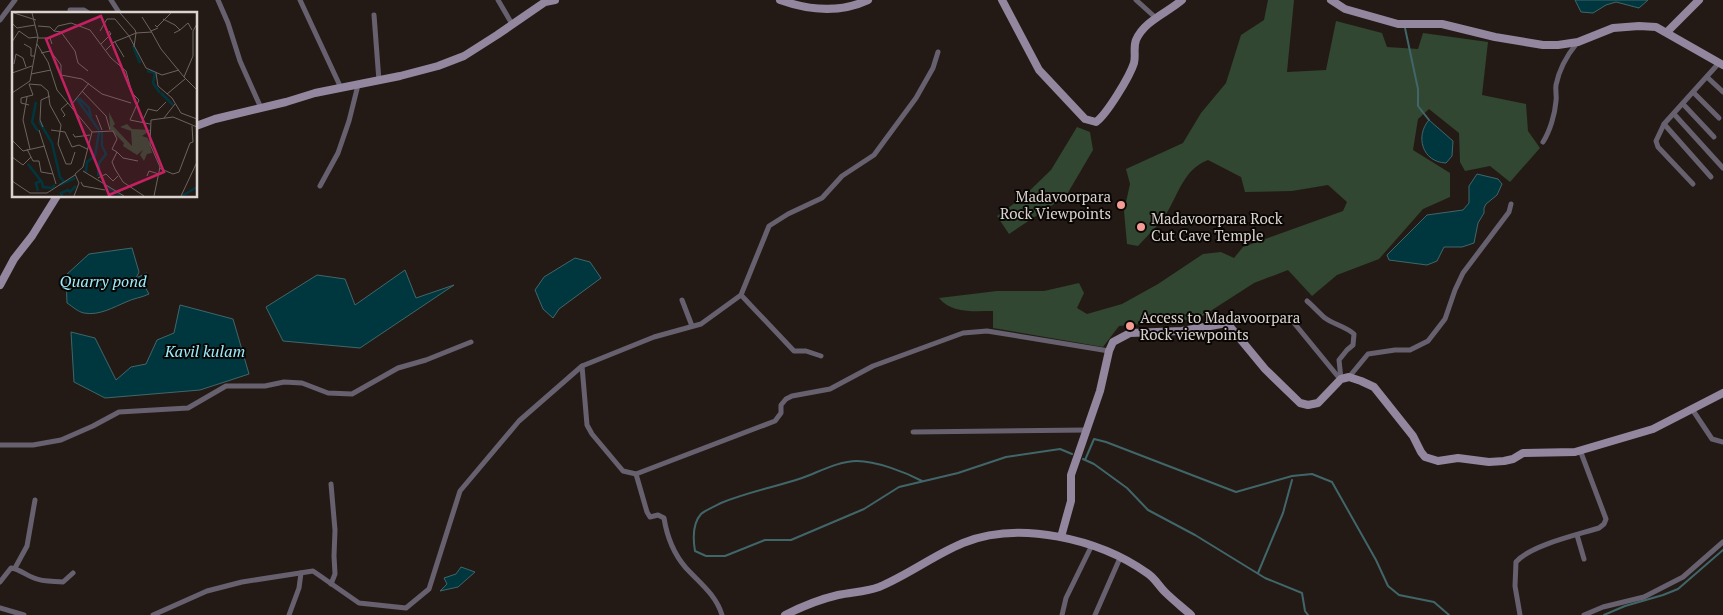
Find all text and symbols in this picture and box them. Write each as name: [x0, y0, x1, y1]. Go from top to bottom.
inset map: [12, 12, 198, 198]
place label: Madavoorpara Rock Viewpoints: [1000, 186, 1111, 223]
marker: Madavoorpara Rock Viewpoints: [1115, 199, 1127, 211]
place label: Madavoorpara Rock Cut Cave Temple: [1151, 208, 1283, 245]
marker: Madavoorpara Rock Cut Cave Temple: [1135, 221, 1147, 233]
water label: Quarry pond: [59, 270, 147, 292]
place label: Access to Madavoorpara Rock viewpoints: [1140, 307, 1301, 344]
marker: Access to Madavoorpara Rock viewpoints: [1124, 320, 1136, 332]
water label: Kavil kulam: [164, 340, 245, 362]

